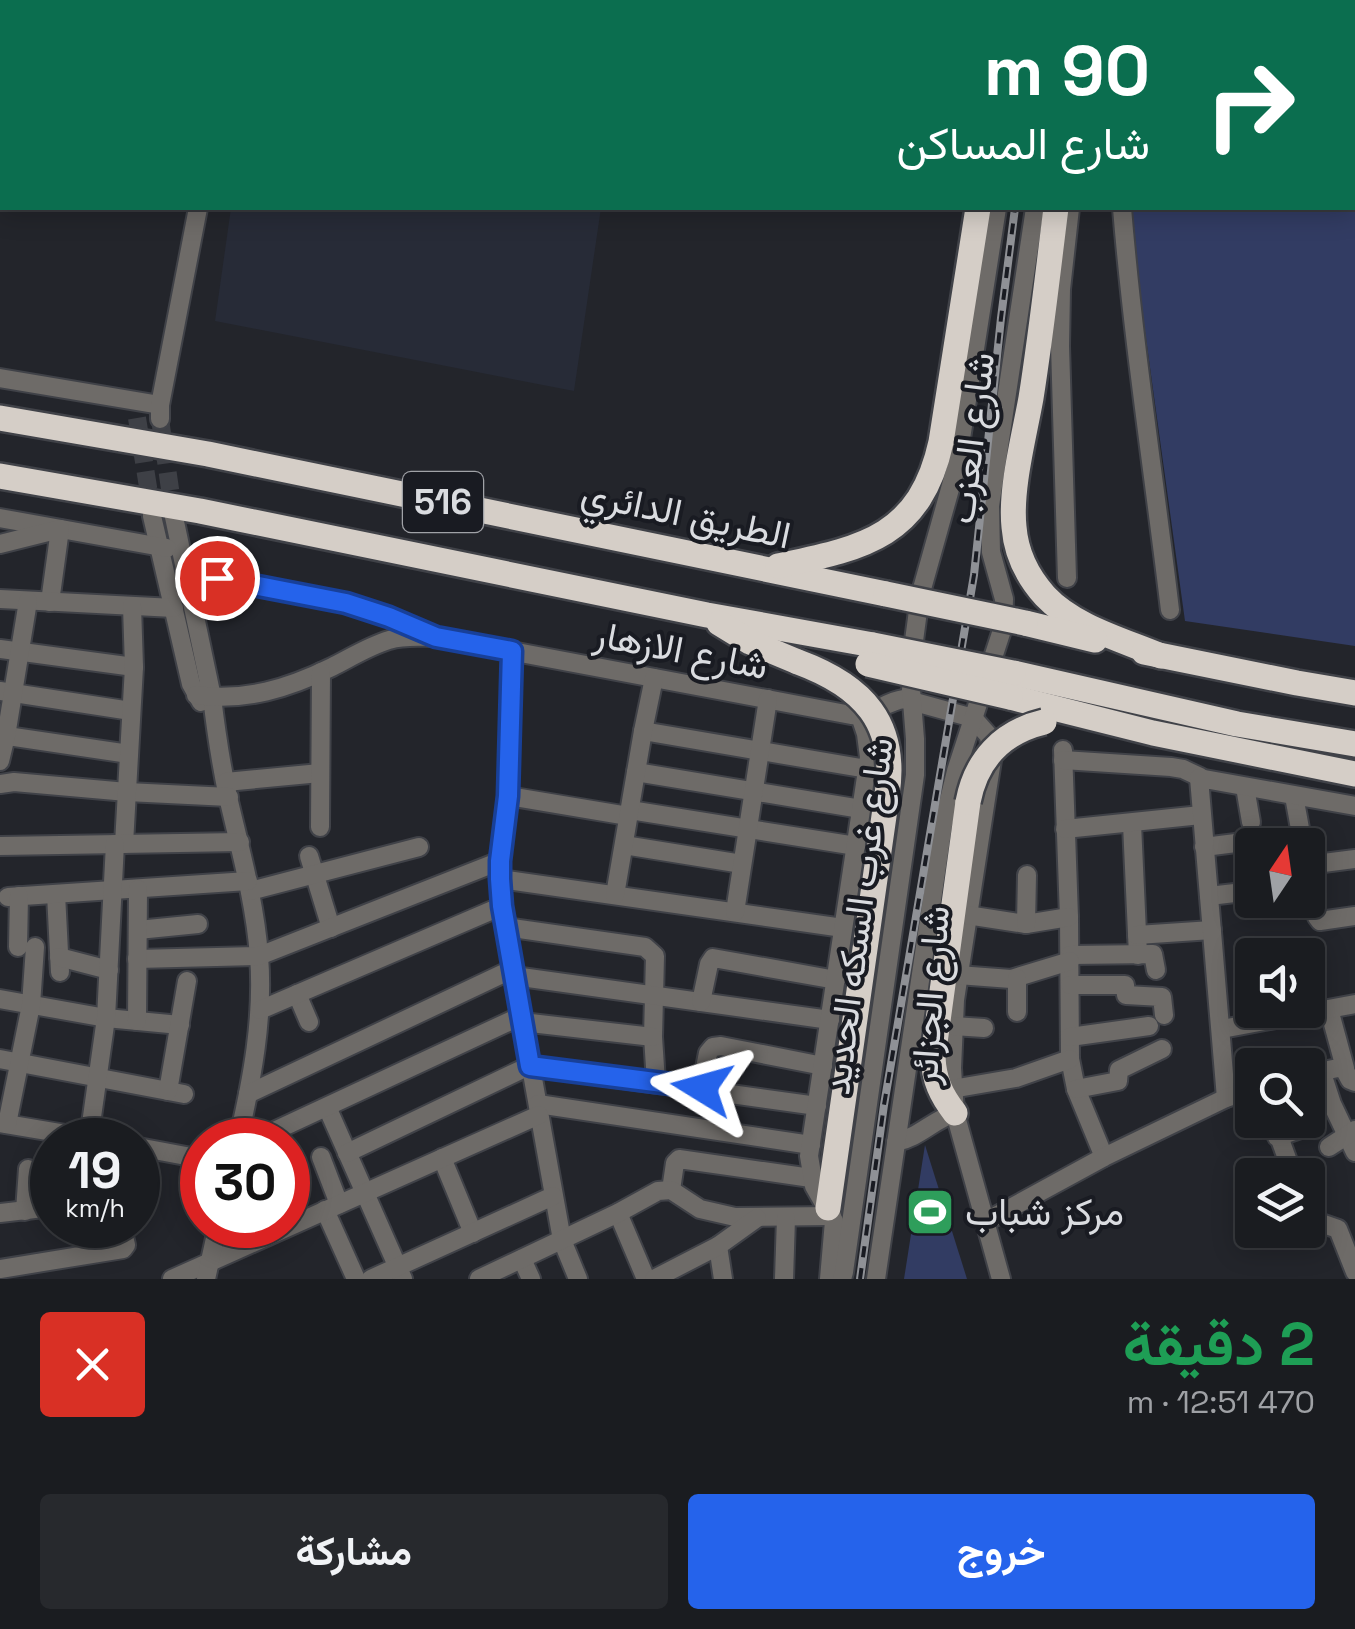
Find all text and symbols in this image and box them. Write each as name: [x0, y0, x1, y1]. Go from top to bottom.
text: 90 m: [984, 26, 1150, 115]
icon: right: [1185, 40, 1315, 170]
text: شارع المساكن: [897, 115, 1150, 172]
street label: شارع العزب: [937, 349, 1007, 527]
street label: الطريق الدائري: [575, 468, 795, 566]
road number: 516: [403, 472, 483, 532]
pin: [175, 536, 260, 621]
icon: arrive: [190, 551, 245, 606]
street label: شارع الازهار: [589, 609, 772, 692]
street label: شارع غرب السكه الحديد: [812, 735, 906, 1098]
north arrow: [1235, 828, 1325, 918]
map controls: [1235, 828, 1325, 1248]
street label: شارع الجزائر: [900, 904, 962, 1087]
button: sound: [1235, 938, 1325, 1028]
position arrow: [650, 1036, 754, 1140]
button: search: [1235, 1048, 1325, 1138]
speed limit sign: 30: [180, 1118, 310, 1248]
text: 19: [68, 1139, 122, 1203]
button: layers: [1235, 1158, 1325, 1248]
sports icon: مركز شباب: [904, 1186, 956, 1238]
place label: مركز شباب: [965, 1188, 1124, 1236]
text: km/h: [65, 1192, 125, 1224]
text: 2 دقيقة: [1123, 1306, 1315, 1383]
button: close: [40, 1312, 145, 1417]
text: 470 m · 12:51: [1127, 1382, 1315, 1422]
button: مشاركة: [40, 1494, 668, 1609]
button: خروج: [688, 1494, 1315, 1609]

